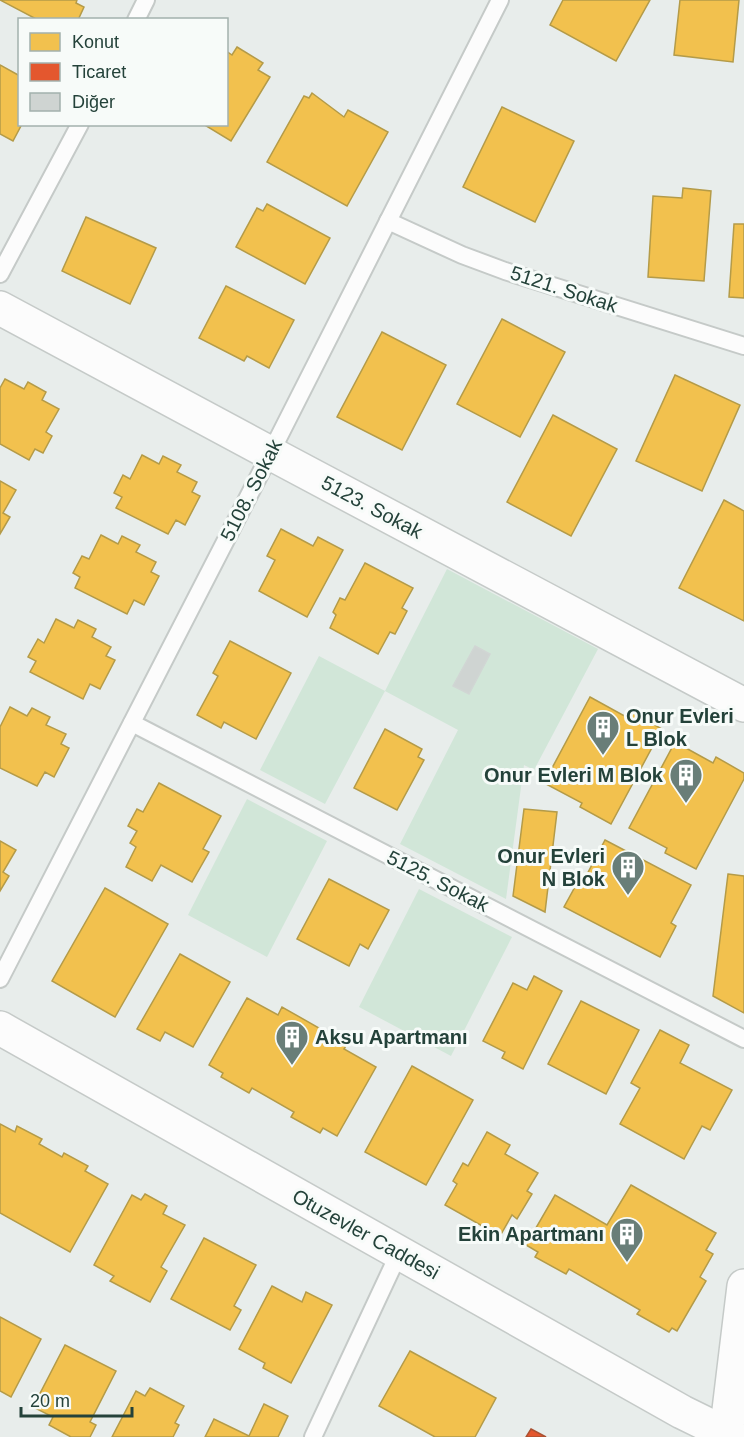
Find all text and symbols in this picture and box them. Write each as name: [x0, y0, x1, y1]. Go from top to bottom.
legend: [18, 18, 228, 126]
text: Konut: [72, 32, 119, 52]
text: Ticaret: [72, 62, 126, 82]
text: Diğer: [72, 92, 115, 112]
street label: 5121. Sokak: [508, 261, 621, 317]
street label: 5108. Sokak: [216, 435, 286, 545]
street label: 5123. Sokak: [318, 471, 427, 543]
place label: Onur Evleri L Blok: [626, 705, 734, 750]
building icon: Onur Evleri L Blok: [585, 709, 621, 756]
building icon: Onur Evleri M Blok: [668, 757, 704, 804]
place label: Onur Evleri M Blok: [484, 764, 664, 786]
place label: Onur Evleri N Blok: [497, 845, 606, 890]
street label: 5125. Sokak: [383, 846, 493, 916]
building icon: Onur Evleri N Blok: [610, 849, 646, 896]
building icon: Aksu Apartmanı: [274, 1019, 310, 1066]
place label: Aksu Apartmanı: [315, 1026, 468, 1048]
street label: Otuzevler Caddesi: [289, 1184, 443, 1284]
building icon: Ekin Apartmanı: [609, 1216, 645, 1263]
place label: Ekin Apartmanı: [458, 1223, 604, 1245]
scale bar: [21, 1380, 132, 1418]
text: 20 m: [30, 1391, 70, 1411]

